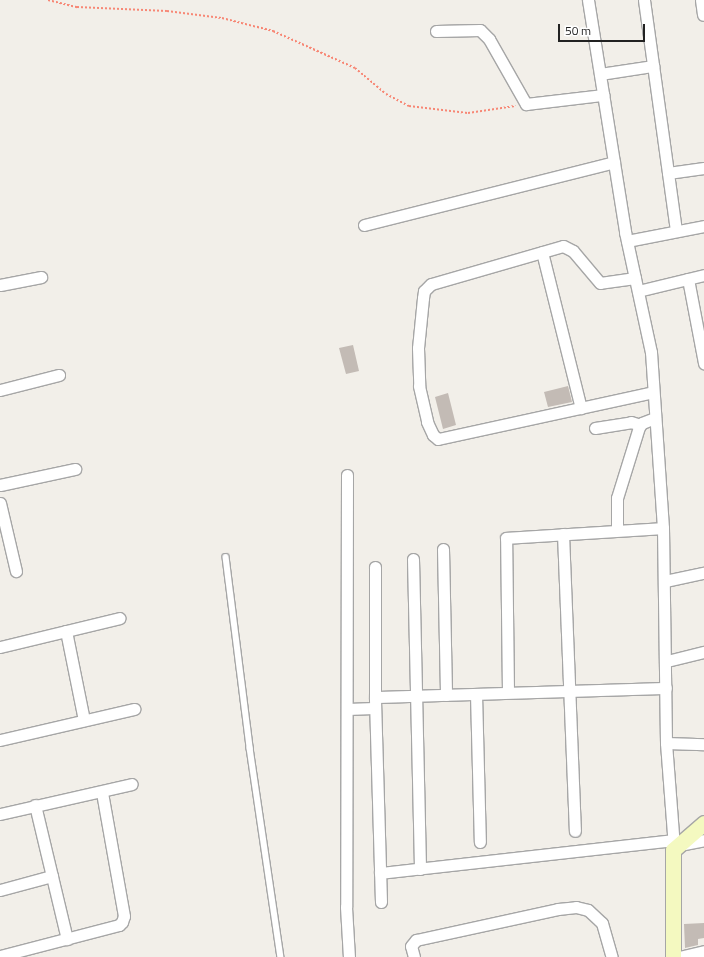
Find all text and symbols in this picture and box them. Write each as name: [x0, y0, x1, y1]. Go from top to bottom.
scale bar: [560, 16, 647, 42]
text: 50 m: [565, 21, 591, 40]

